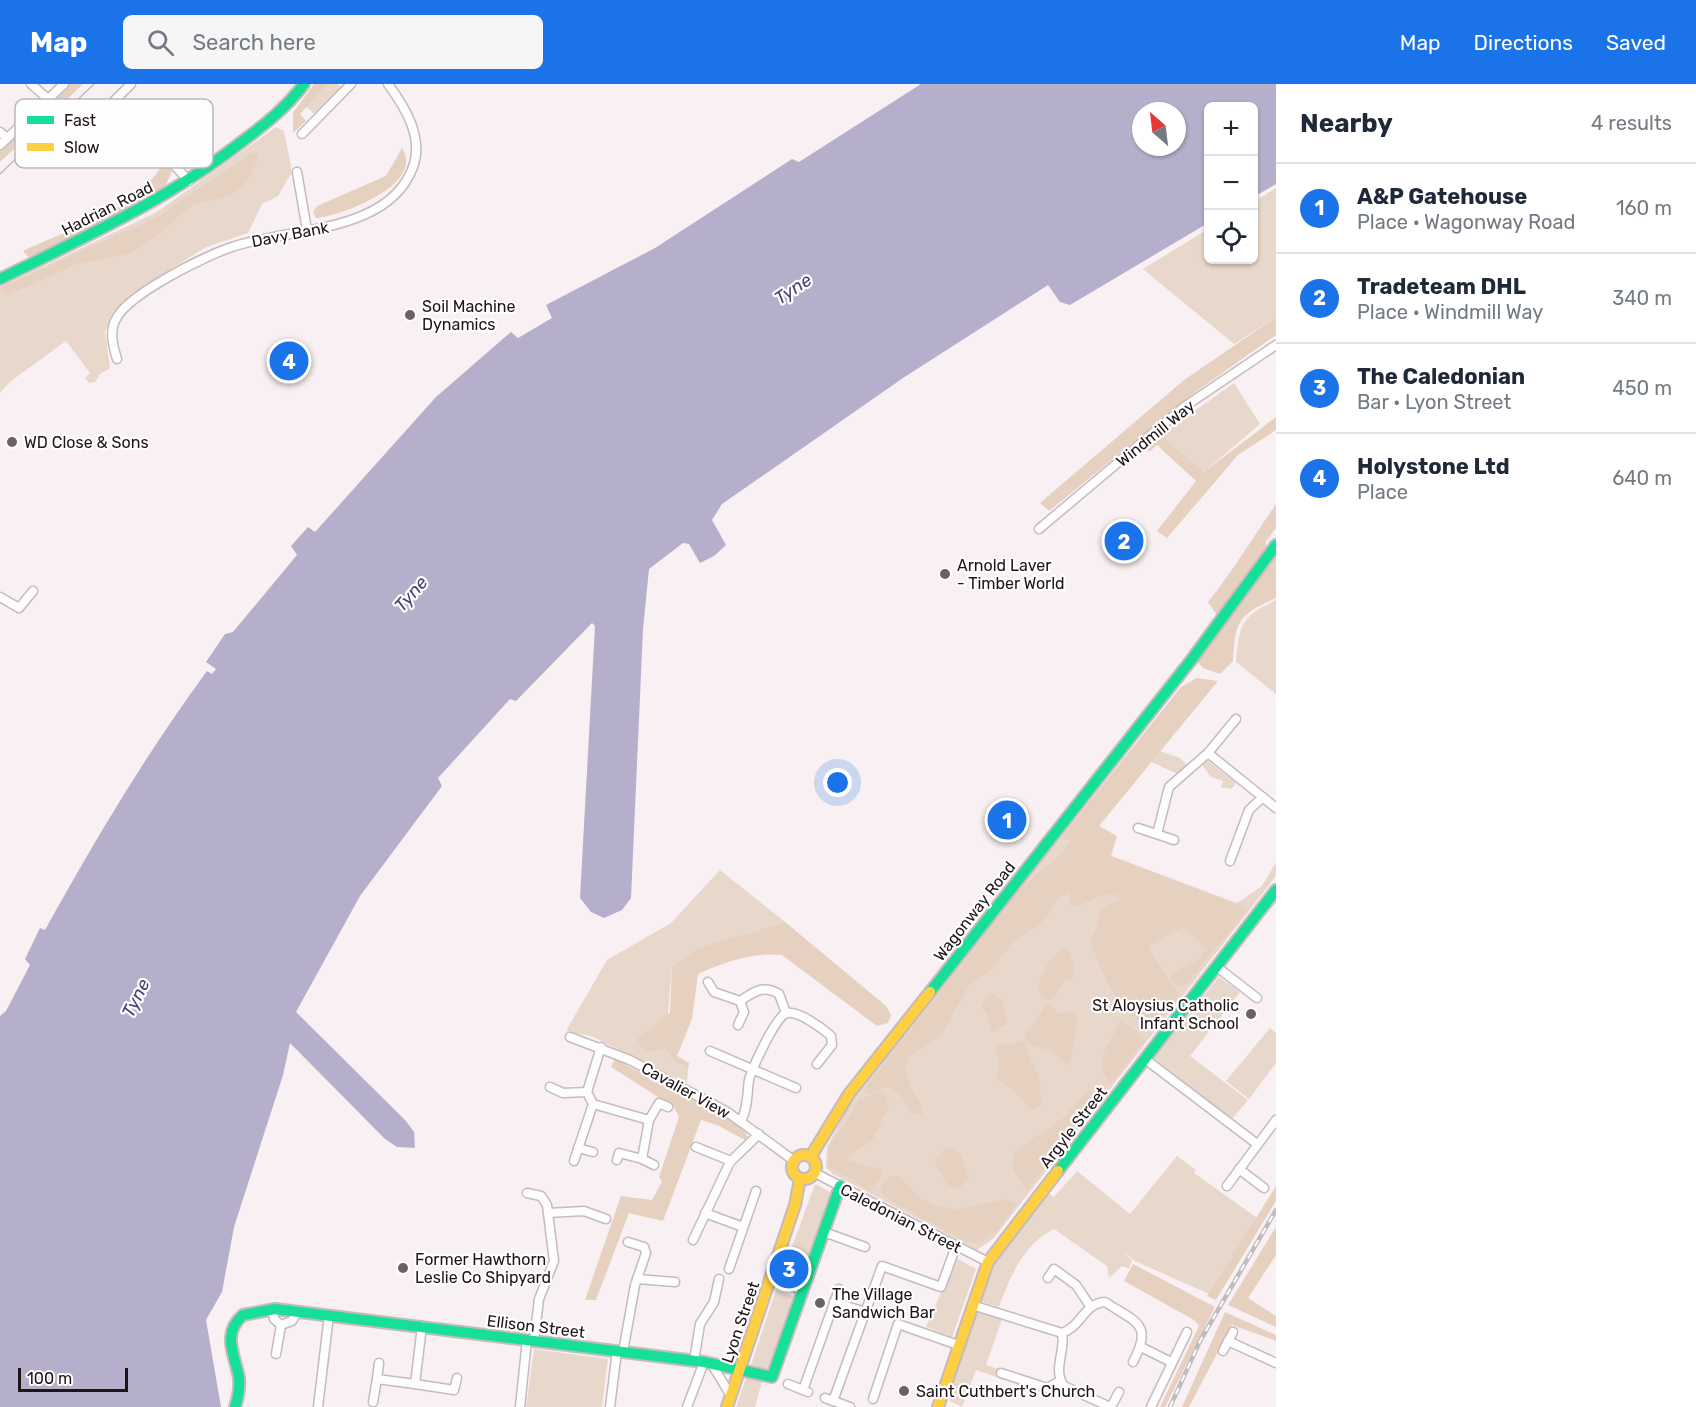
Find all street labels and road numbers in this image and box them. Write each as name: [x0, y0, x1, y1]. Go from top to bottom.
street label: Hadrian Road: [58, 177, 156, 240]
street label: Davy Bank: [250, 218, 331, 251]
street label: Windmill Way: [1112, 396, 1198, 471]
street label: Wagonway Road: [930, 858, 1019, 965]
street label: Cavalier View: [638, 1058, 734, 1123]
street label: Argyle Street: [1036, 1083, 1111, 1172]
street label: Caledonian Street: [837, 1180, 964, 1257]
street label: Lyon Street: [718, 1279, 763, 1365]
street label: Ellison Street: [486, 1311, 586, 1342]

